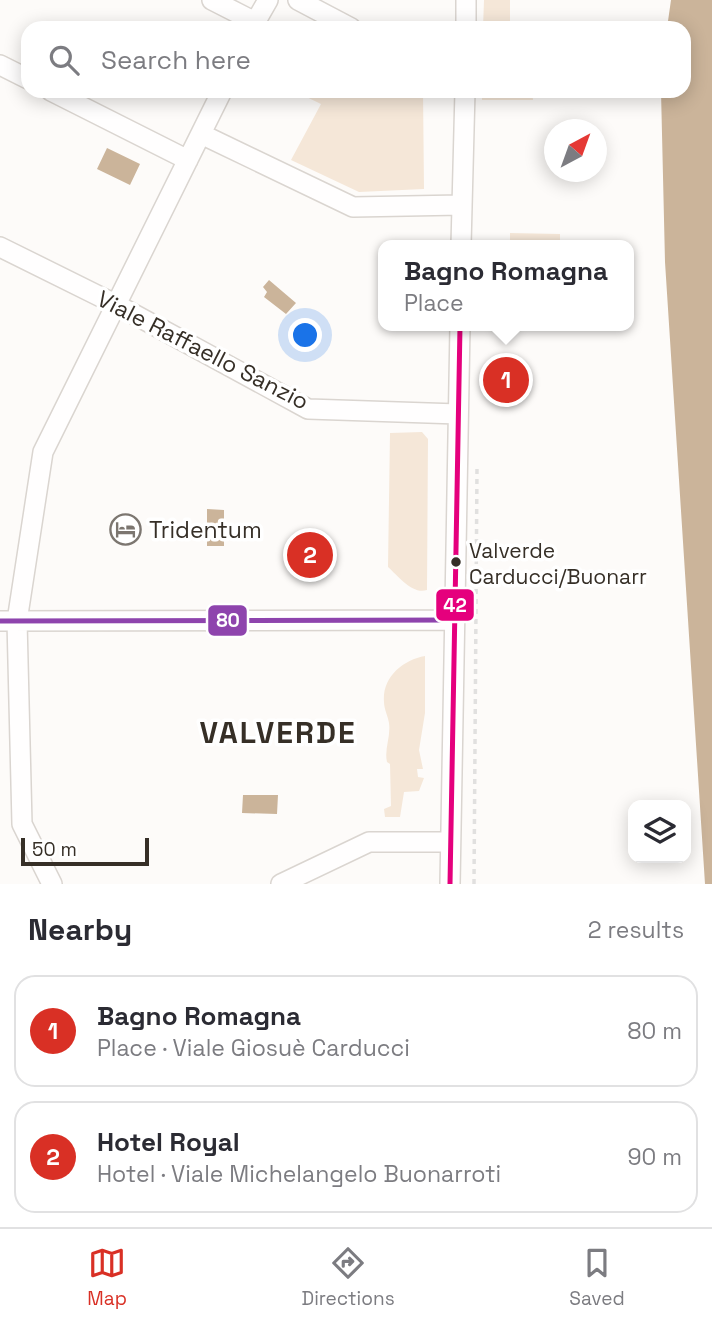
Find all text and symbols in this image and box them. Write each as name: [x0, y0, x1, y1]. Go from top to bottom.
search box: [21, 21, 691, 98]
icon: search: [45, 41, 83, 79]
text: Search here: [101, 43, 251, 77]
north arrow: [544, 119, 607, 182]
popup: [378, 240, 634, 331]
text: Bagno Romagna: [404, 254, 608, 288]
street label: Viale Raffaello Sanzio: [92, 284, 314, 416]
text: Place: [404, 288, 464, 318]
your location: [288, 318, 322, 352]
pin: 1: [483, 354, 529, 406]
hotel icon: Tridentum: [109, 513, 143, 547]
place label: Tridentum: [149, 515, 262, 545]
pin: 2: [287, 529, 333, 581]
place label: Valverde Carducci/Buonarr: [469, 537, 647, 590]
marker: Valverde Carducci/Buonarr: [449, 555, 463, 569]
line badge: 42: [435, 588, 475, 622]
text: 42: [443, 593, 467, 618]
line badge: 80: [207, 604, 248, 637]
text: 80: [216, 608, 240, 633]
district label: VALVERDE: [199, 713, 357, 752]
map controls: [628, 800, 691, 863]
button: layers: [628, 800, 691, 863]
scale bar: [21, 835, 149, 867]
text: 50 m: [32, 837, 77, 862]
text: Nearby: [28, 910, 132, 949]
text: 2 results: [588, 915, 684, 945]
text: Bagno Romagna: [97, 999, 301, 1033]
text: 1: [48, 1016, 58, 1046]
text: 80 m: [627, 1016, 682, 1046]
text: Place · Viale Giosuè Carducci: [97, 1033, 410, 1063]
text: Hotel Royal: [97, 1125, 240, 1159]
text: 2: [46, 1142, 60, 1172]
text: 90 m: [627, 1142, 682, 1172]
text: Hotel · Viale Michelangelo Buonarroti: [97, 1159, 501, 1189]
tab: Map: [87, 1244, 127, 1311]
tab: Directions: [302, 1244, 395, 1311]
tab: Saved: [569, 1244, 625, 1311]

